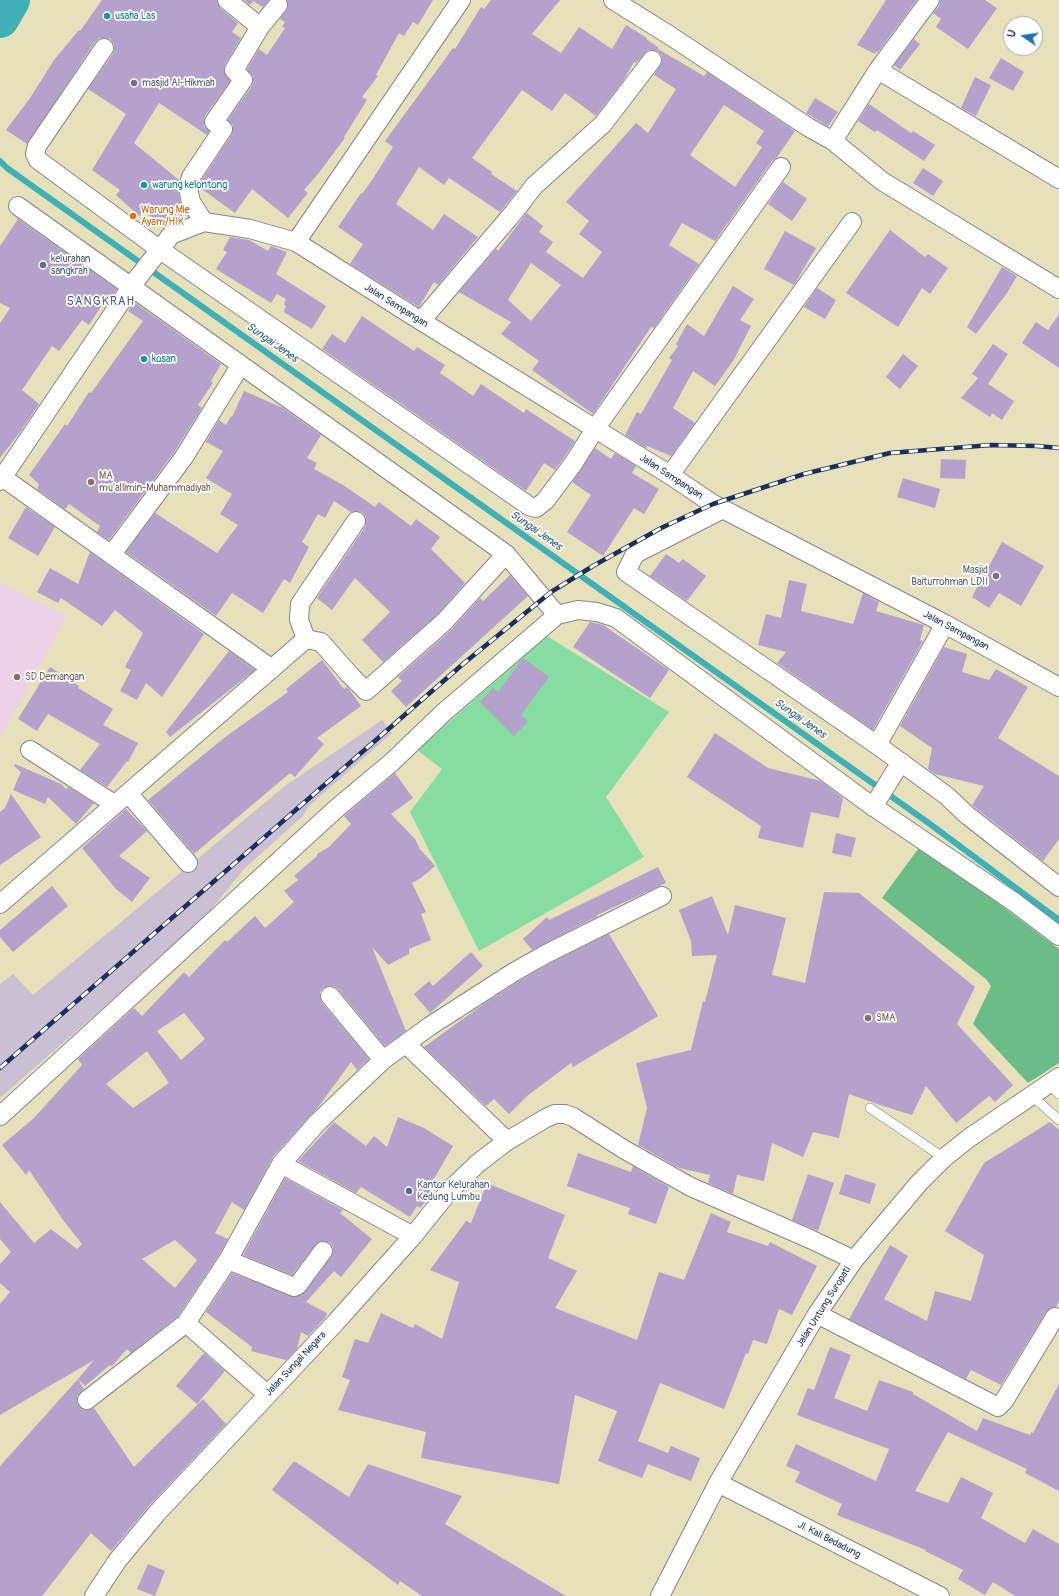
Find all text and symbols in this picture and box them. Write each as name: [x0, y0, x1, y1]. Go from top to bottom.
place label: usaha Las: [115, 10, 155, 22]
marker: usaha Las: [102, 11, 112, 21]
north arrow: [1003, 16, 1043, 56]
text: U: [1005, 28, 1019, 38]
place label: masjid Al-Hikmah: [142, 77, 215, 89]
marker: masjid Al-Hikmah: [129, 78, 139, 88]
place label: warung kelontong: [152, 179, 227, 191]
marker: warung kelontong: [139, 180, 149, 190]
place label: Warung Mie Ayam/HIK: [141, 204, 190, 228]
marker: Warung Mie Ayam/HIK: [128, 211, 138, 221]
place label: kelurahan sangkrah: [51, 253, 90, 276]
marker: kelurahan sangkrah: [38, 260, 48, 270]
street label: Jalan Sampangan: [362, 282, 430, 330]
district label: SANGKRAH: [67, 295, 135, 309]
water label: Sungai Jenes: [244, 320, 300, 366]
place label: kosan: [152, 353, 176, 365]
marker: kosan: [139, 354, 149, 364]
street label: Jalan Sampangan: [637, 452, 705, 502]
place label: MA mu'allimin-Muhammadiyah: [99, 470, 211, 494]
marker: MA mu'allimin-Muhammadiyah: [86, 477, 96, 487]
water label: Sungai Jenes: [508, 508, 564, 554]
place label: Masjid Baiturrohman LDII: [911, 564, 988, 588]
marker: Masjid Baiturrohman LDII: [991, 571, 1001, 581]
street label: Jalan Sampangan: [921, 609, 991, 653]
place label: SD Demangan: [25, 671, 84, 683]
marker: SD Demangan: [12, 672, 22, 682]
water label: Sungai Jenes: [772, 696, 828, 742]
place label: SMA: [876, 1012, 896, 1024]
marker: SMA: [863, 1013, 873, 1023]
place label: Kantor Kelurahan Kedung Lumbu: [417, 1179, 489, 1202]
marker: Kantor Kelurahan Kedung Lumbu: [404, 1186, 414, 1196]
street label: Jalan Untung Suropati: [794, 1265, 854, 1349]
street label: Jalan Sungai Negara: [263, 1329, 329, 1399]
street label: Jl. Kali Bedadung: [795, 1519, 863, 1561]

